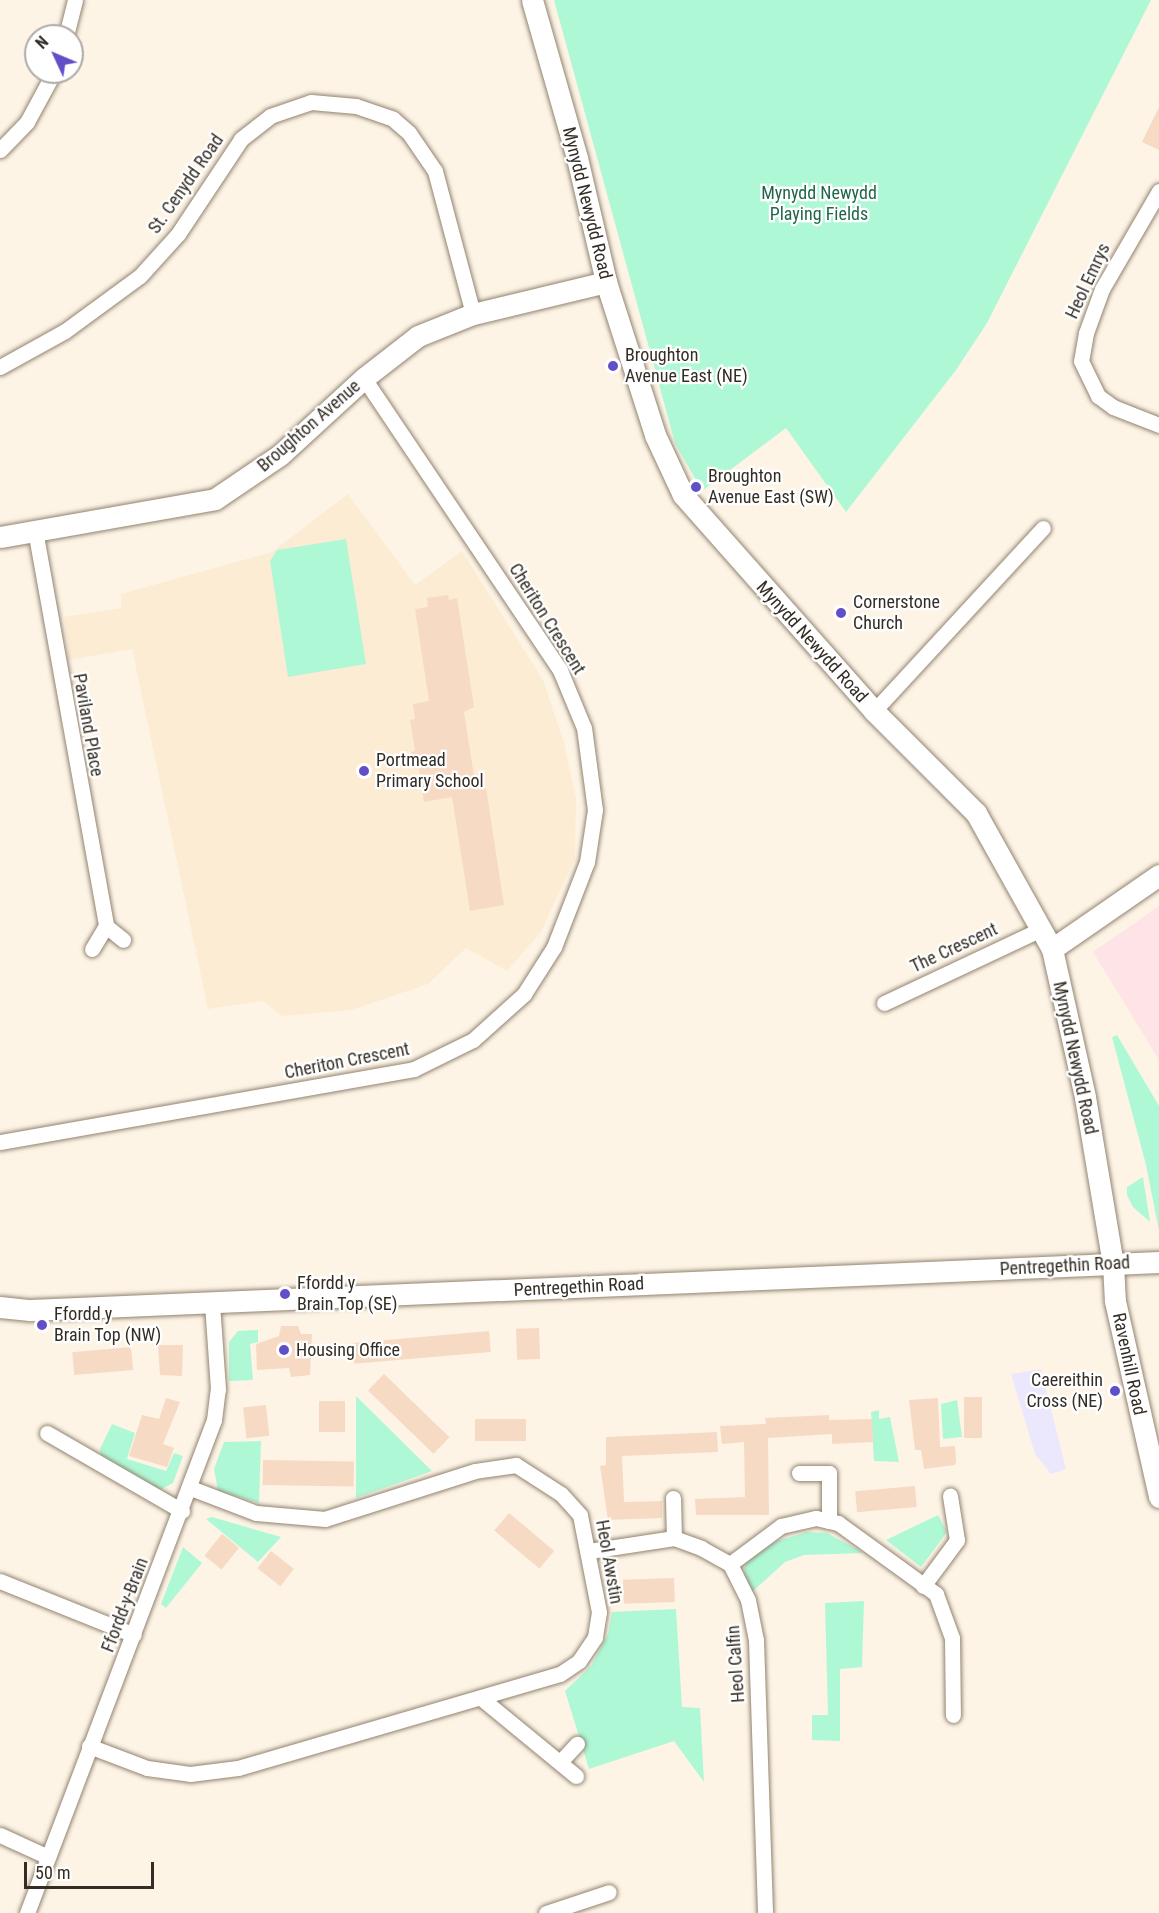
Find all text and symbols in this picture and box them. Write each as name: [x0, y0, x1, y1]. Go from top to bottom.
north arrow: [24, 24, 84, 84]
text: N: [32, 32, 52, 53]
street label: Mynydd Newydd Road: [558, 125, 616, 281]
street label: St. Cenydd Road: [144, 130, 228, 238]
park label: Mynydd Newydd Playing Fields: [761, 183, 877, 226]
street label: Heol Emrys: [1061, 240, 1115, 322]
place label: Broughton Avenue East (NE): [625, 345, 748, 388]
marker: Broughton Avenue East (NE): [606, 359, 620, 373]
street label: Broughton Avenue: [253, 375, 365, 477]
place label: Broughton Avenue East (SW): [708, 466, 834, 508]
marker: Broughton Avenue East (SW): [689, 480, 703, 494]
street label: Cheriton Crescent: [504, 559, 590, 679]
street label: Mynydd Newydd Road: [752, 577, 872, 707]
place label: Cornerstone Church: [853, 592, 940, 634]
marker: Cornerstone Church: [834, 606, 848, 620]
street label: Paviland Place: [68, 672, 108, 778]
place label: Portmead Primary School: [376, 750, 484, 792]
marker: Portmead Primary School: [357, 764, 371, 778]
street label: The Crescent: [907, 918, 1001, 978]
street label: Mynydd Newydd Road: [1048, 979, 1102, 1137]
street label: Cheriton Crescent: [283, 1038, 411, 1084]
street label: Pentregethin Road: [999, 1252, 1131, 1280]
place label: Ffordd y Brain Top (SE): [297, 1273, 398, 1316]
street label: Pentregethin Road: [513, 1273, 645, 1301]
marker: Ffordd y Brain Top (SE): [278, 1287, 292, 1301]
place label: Ffordd y Brain Top (NW): [54, 1304, 161, 1346]
street label: Ravenhill Road: [1108, 1311, 1150, 1417]
marker: Ffordd y Brain Top (NW): [35, 1318, 49, 1332]
place label: Housing Office: [296, 1339, 400, 1361]
marker: Housing Office: [277, 1343, 291, 1357]
place label: Caereithin Cross (NE): [1026, 1370, 1103, 1412]
marker: Caereithin Cross (NE): [1108, 1384, 1122, 1398]
street label: Heol Awstin: [591, 1518, 627, 1606]
street label: Ffordd-y-Brain: [97, 1555, 153, 1655]
street label: Heol Calfin: [723, 1625, 749, 1703]
scale bar: [27, 1850, 158, 1888]
text: 50 m: [35, 1862, 70, 1883]

